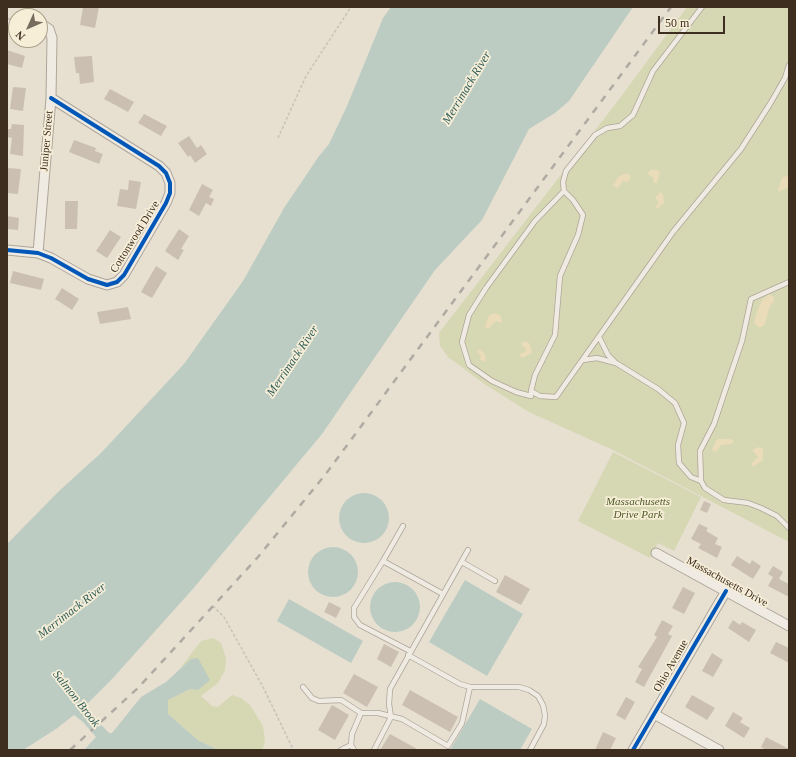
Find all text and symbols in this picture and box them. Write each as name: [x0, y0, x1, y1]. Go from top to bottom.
north arrow: [8, 8, 48, 48]
scale bar: [660, 8, 727, 34]
text: 50 m: [665, 16, 689, 30]
text: N: [13, 29, 27, 43]
water label: Merrimack River: [440, 49, 494, 127]
street label: Juniper Street: [38, 110, 56, 172]
street label: Cottonwood Drive: [108, 199, 162, 275]
water label: Merrimack River: [264, 323, 322, 399]
park label: Massachusetts Drive Park: [606, 495, 670, 521]
street label: Massachusetts Drive: [684, 554, 770, 610]
water label: Merrimack River: [35, 580, 109, 642]
street label: Ohio Avenue: [651, 638, 691, 694]
water label: Salmon Brook: [49, 668, 103, 730]

